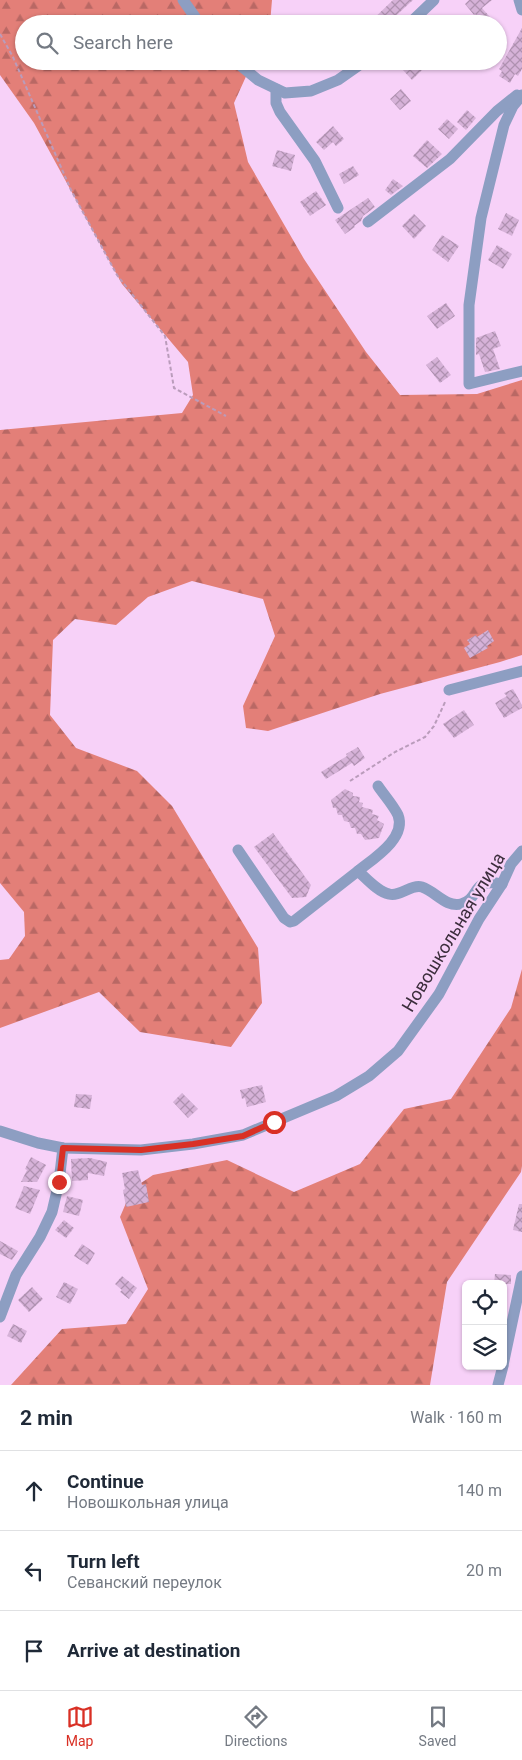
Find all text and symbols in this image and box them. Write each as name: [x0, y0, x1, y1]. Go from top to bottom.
search box: [15, 15, 507, 70]
icon: search: [33, 29, 61, 57]
text: Search here: [73, 31, 173, 54]
street label: Новошкольная улица: [397, 849, 509, 1015]
route start: [263, 1111, 286, 1134]
route end: [48, 1171, 71, 1194]
map controls: [462, 1280, 507, 1370]
button: locate: [462, 1280, 507, 1325]
button: layers: [462, 1325, 507, 1370]
text: 2 min: [20, 1406, 73, 1430]
text: Walk · 160 m: [410, 1408, 502, 1427]
text: Continue: [67, 1470, 144, 1493]
icon: ahead: [20, 1477, 48, 1505]
text: 140 m: [457, 1481, 502, 1500]
text: Новошкольная улица: [67, 1493, 229, 1512]
text: Turn left: [67, 1550, 140, 1573]
icon: left: [20, 1557, 48, 1585]
text: 20 m: [466, 1561, 502, 1580]
text: Севанский переулок: [67, 1573, 222, 1592]
icon: arrive: [20, 1637, 48, 1665]
text: Arrive at destination: [67, 1639, 240, 1662]
tab: Map: [66, 1703, 94, 1749]
tab: Directions: [225, 1703, 288, 1749]
tab: Saved: [419, 1703, 456, 1749]

